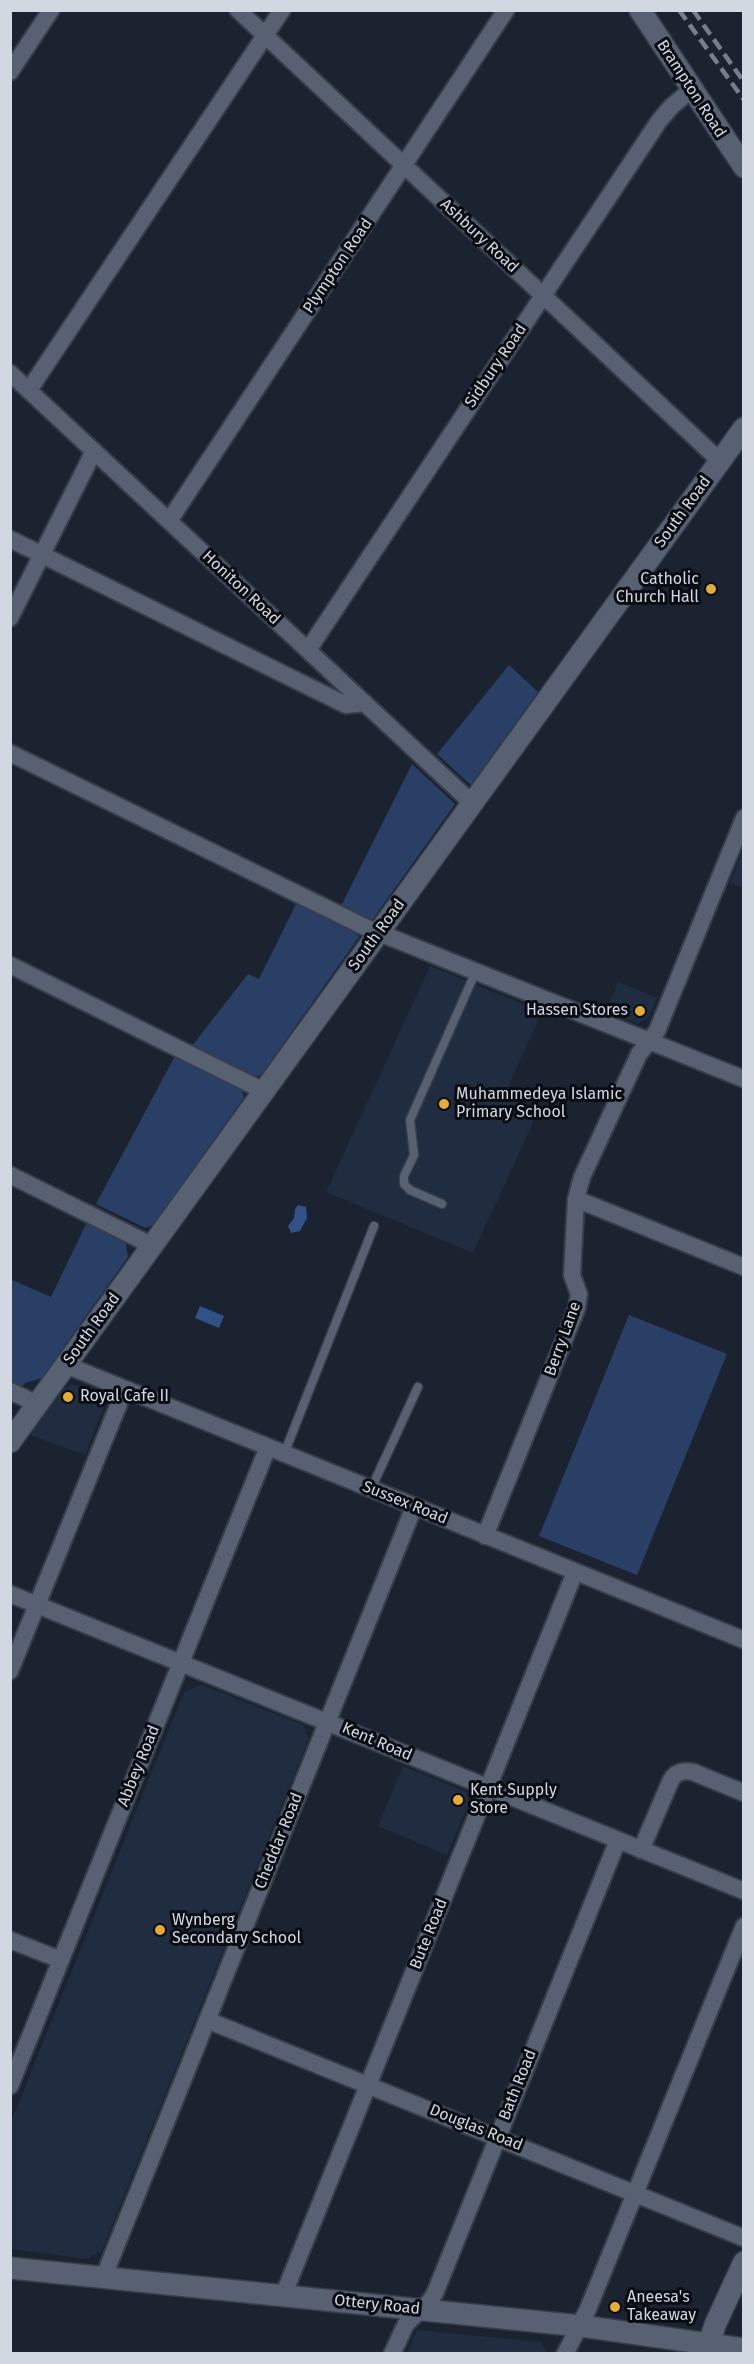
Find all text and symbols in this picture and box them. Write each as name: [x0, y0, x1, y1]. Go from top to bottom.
street label: Brampton Road: [652, 37, 730, 141]
street label: Ashbury Road: [436, 195, 522, 277]
street label: Plympton Road: [299, 215, 377, 317]
street label: Sidbury Road: [461, 321, 531, 411]
street label: South Road: [651, 473, 715, 551]
street label: Honiton Road: [198, 547, 284, 629]
place label: Catholic Church Hall: [616, 570, 699, 608]
marker: Catholic Church Hall: [704, 582, 718, 596]
street label: South Road: [345, 896, 409, 974]
place label: Hassen Stores: [526, 1001, 628, 1021]
marker: Hassen Stores: [633, 1004, 647, 1018]
place label: Muhammedeya Islamic Primary School: [456, 1085, 622, 1123]
marker: Muhammedeya Islamic Primary School: [437, 1097, 451, 1111]
street label: South Road: [60, 1290, 124, 1368]
street label: Berry Lane: [541, 1299, 585, 1379]
place label: Royal Cafe II: [80, 1387, 169, 1407]
marker: Royal Cafe II: [61, 1390, 75, 1404]
street label: Sussex Road: [360, 1477, 450, 1529]
street label: Kent Road: [339, 1719, 415, 1765]
street label: Abbey Road: [114, 1723, 164, 1809]
place label: Kent Supply Store: [470, 1781, 557, 1819]
street label: Cheddar Road: [251, 1790, 307, 1892]
marker: Kent Supply Store: [451, 1793, 465, 1807]
street label: Bute Road: [406, 1896, 452, 1972]
place label: Wynberg Secondary School: [172, 1911, 301, 1949]
marker: Wynberg Secondary School: [153, 1923, 167, 1937]
street label: Bath Road: [495, 2047, 541, 2123]
street label: Douglas Road: [426, 2101, 526, 2155]
place label: Aneesa's Takeaway: [627, 2288, 696, 2326]
street label: Ottery Road: [333, 2291, 421, 2319]
marker: Aneesa's Takeaway: [608, 2300, 622, 2314]

